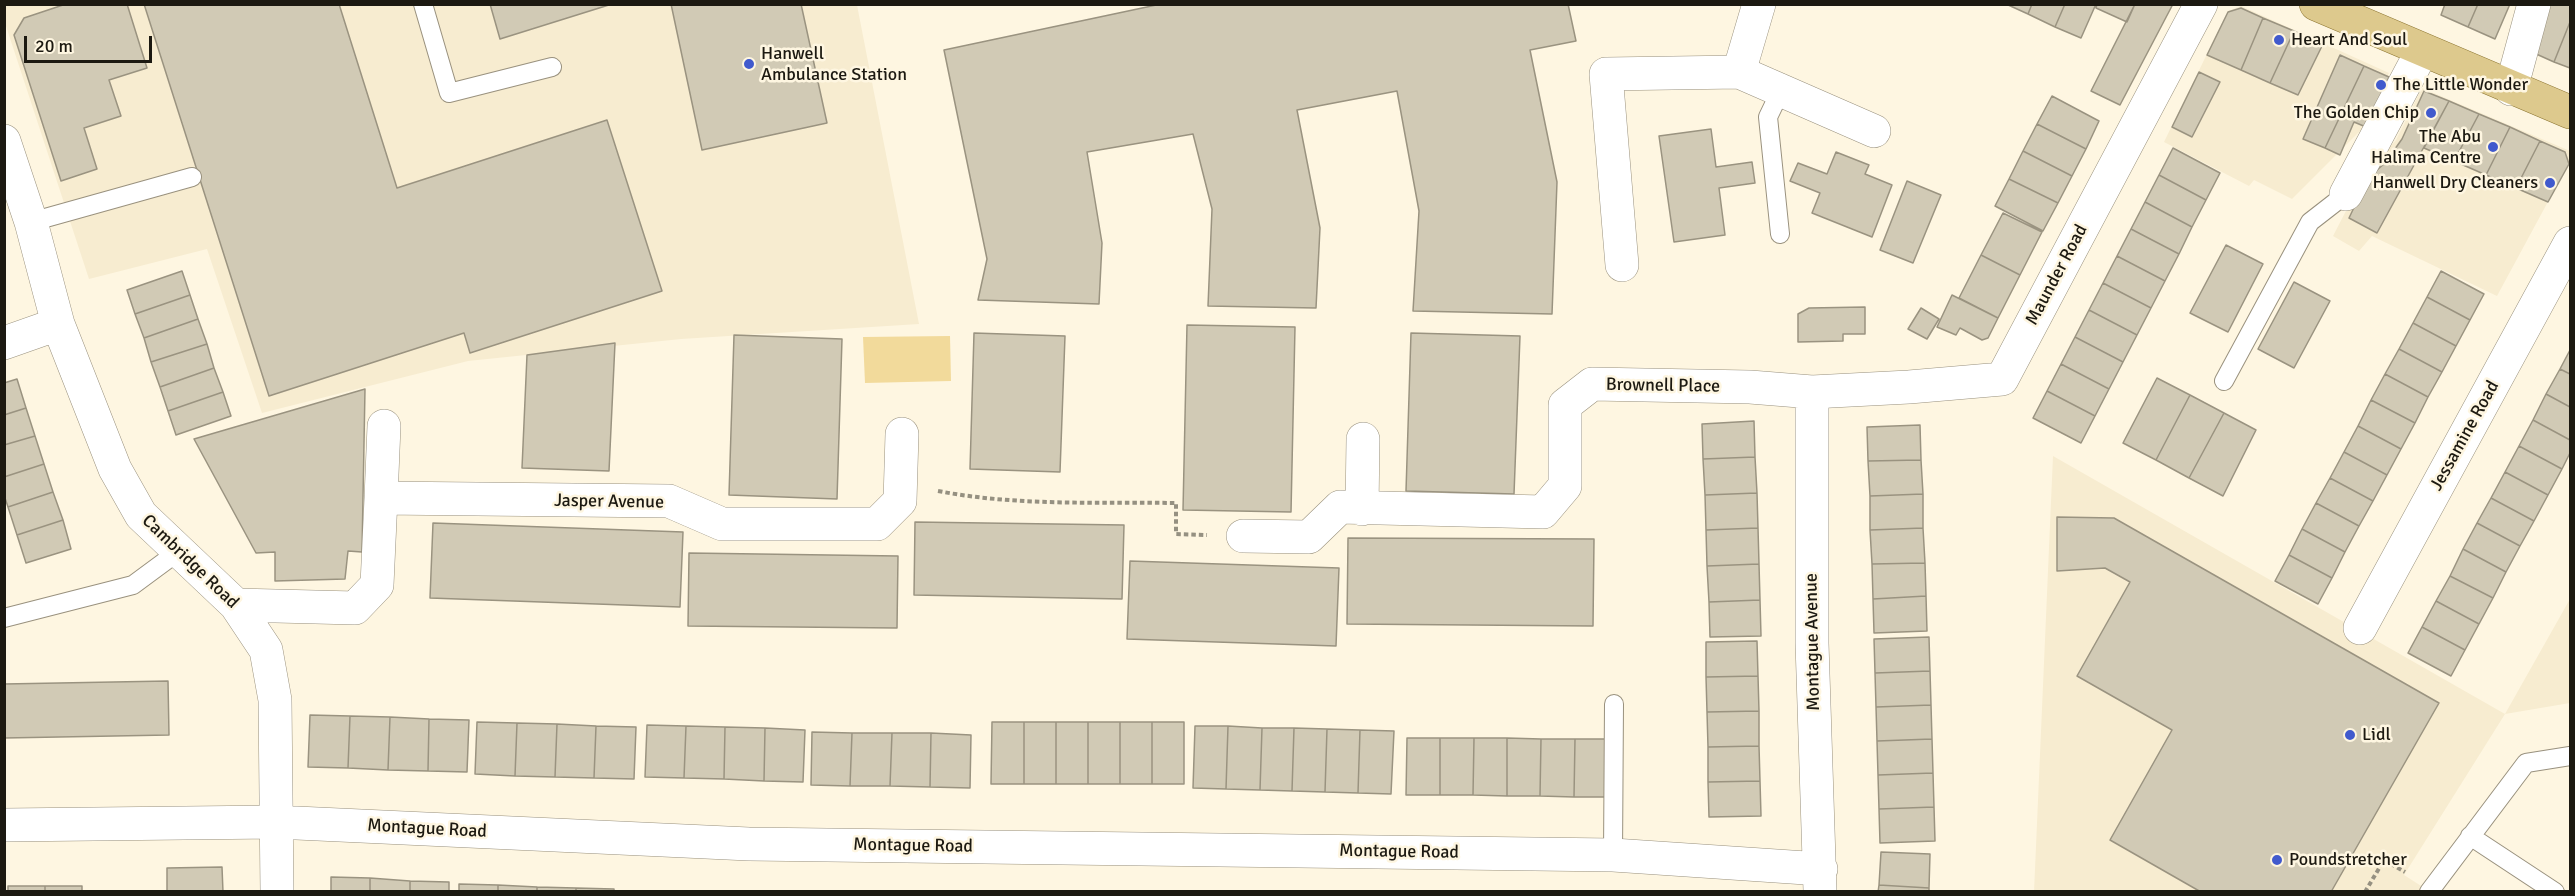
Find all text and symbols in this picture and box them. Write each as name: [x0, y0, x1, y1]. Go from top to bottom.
scale bar: [27, 24, 154, 62]
place label: Heart And Soul: [2291, 29, 2407, 51]
marker: Heart And Soul: [2272, 33, 2286, 47]
text: 20 m: [35, 35, 73, 57]
place label: Hanwell Ambulance Station: [761, 43, 907, 86]
marker: Hanwell Ambulance Station: [742, 57, 756, 71]
place label: The Little Wonder: [2393, 74, 2528, 96]
marker: The Little Wonder: [2374, 78, 2388, 92]
place label: The Golden Chip: [2294, 102, 2419, 124]
marker: The Golden Chip: [2424, 106, 2438, 120]
place label: The Abu Halima Centre: [2371, 126, 2481, 168]
marker: The Abu Halima Centre: [2486, 140, 2500, 154]
place label: Hanwell Dry Cleaners: [2373, 172, 2538, 194]
marker: Hanwell Dry Cleaners: [2543, 176, 2557, 190]
street label: Maunder Road: [2021, 221, 2093, 329]
street label: Brownell Place: [1606, 374, 1720, 398]
street label: Jessamine Road: [2426, 377, 2504, 495]
street label: Jasper Avenue: [554, 490, 664, 514]
street label: Cambridge Road: [137, 510, 243, 614]
street label: Montague Avenue: [1801, 573, 1825, 711]
place label: Lidl: [2362, 724, 2391, 746]
marker: Lidl: [2343, 728, 2357, 742]
street label: Montague Road: [367, 815, 487, 843]
street label: Montague Road: [853, 834, 973, 858]
street label: Montague Road: [1339, 840, 1459, 864]
place label: Poundstretcher: [2289, 849, 2407, 871]
marker: Poundstretcher: [2270, 853, 2284, 867]

